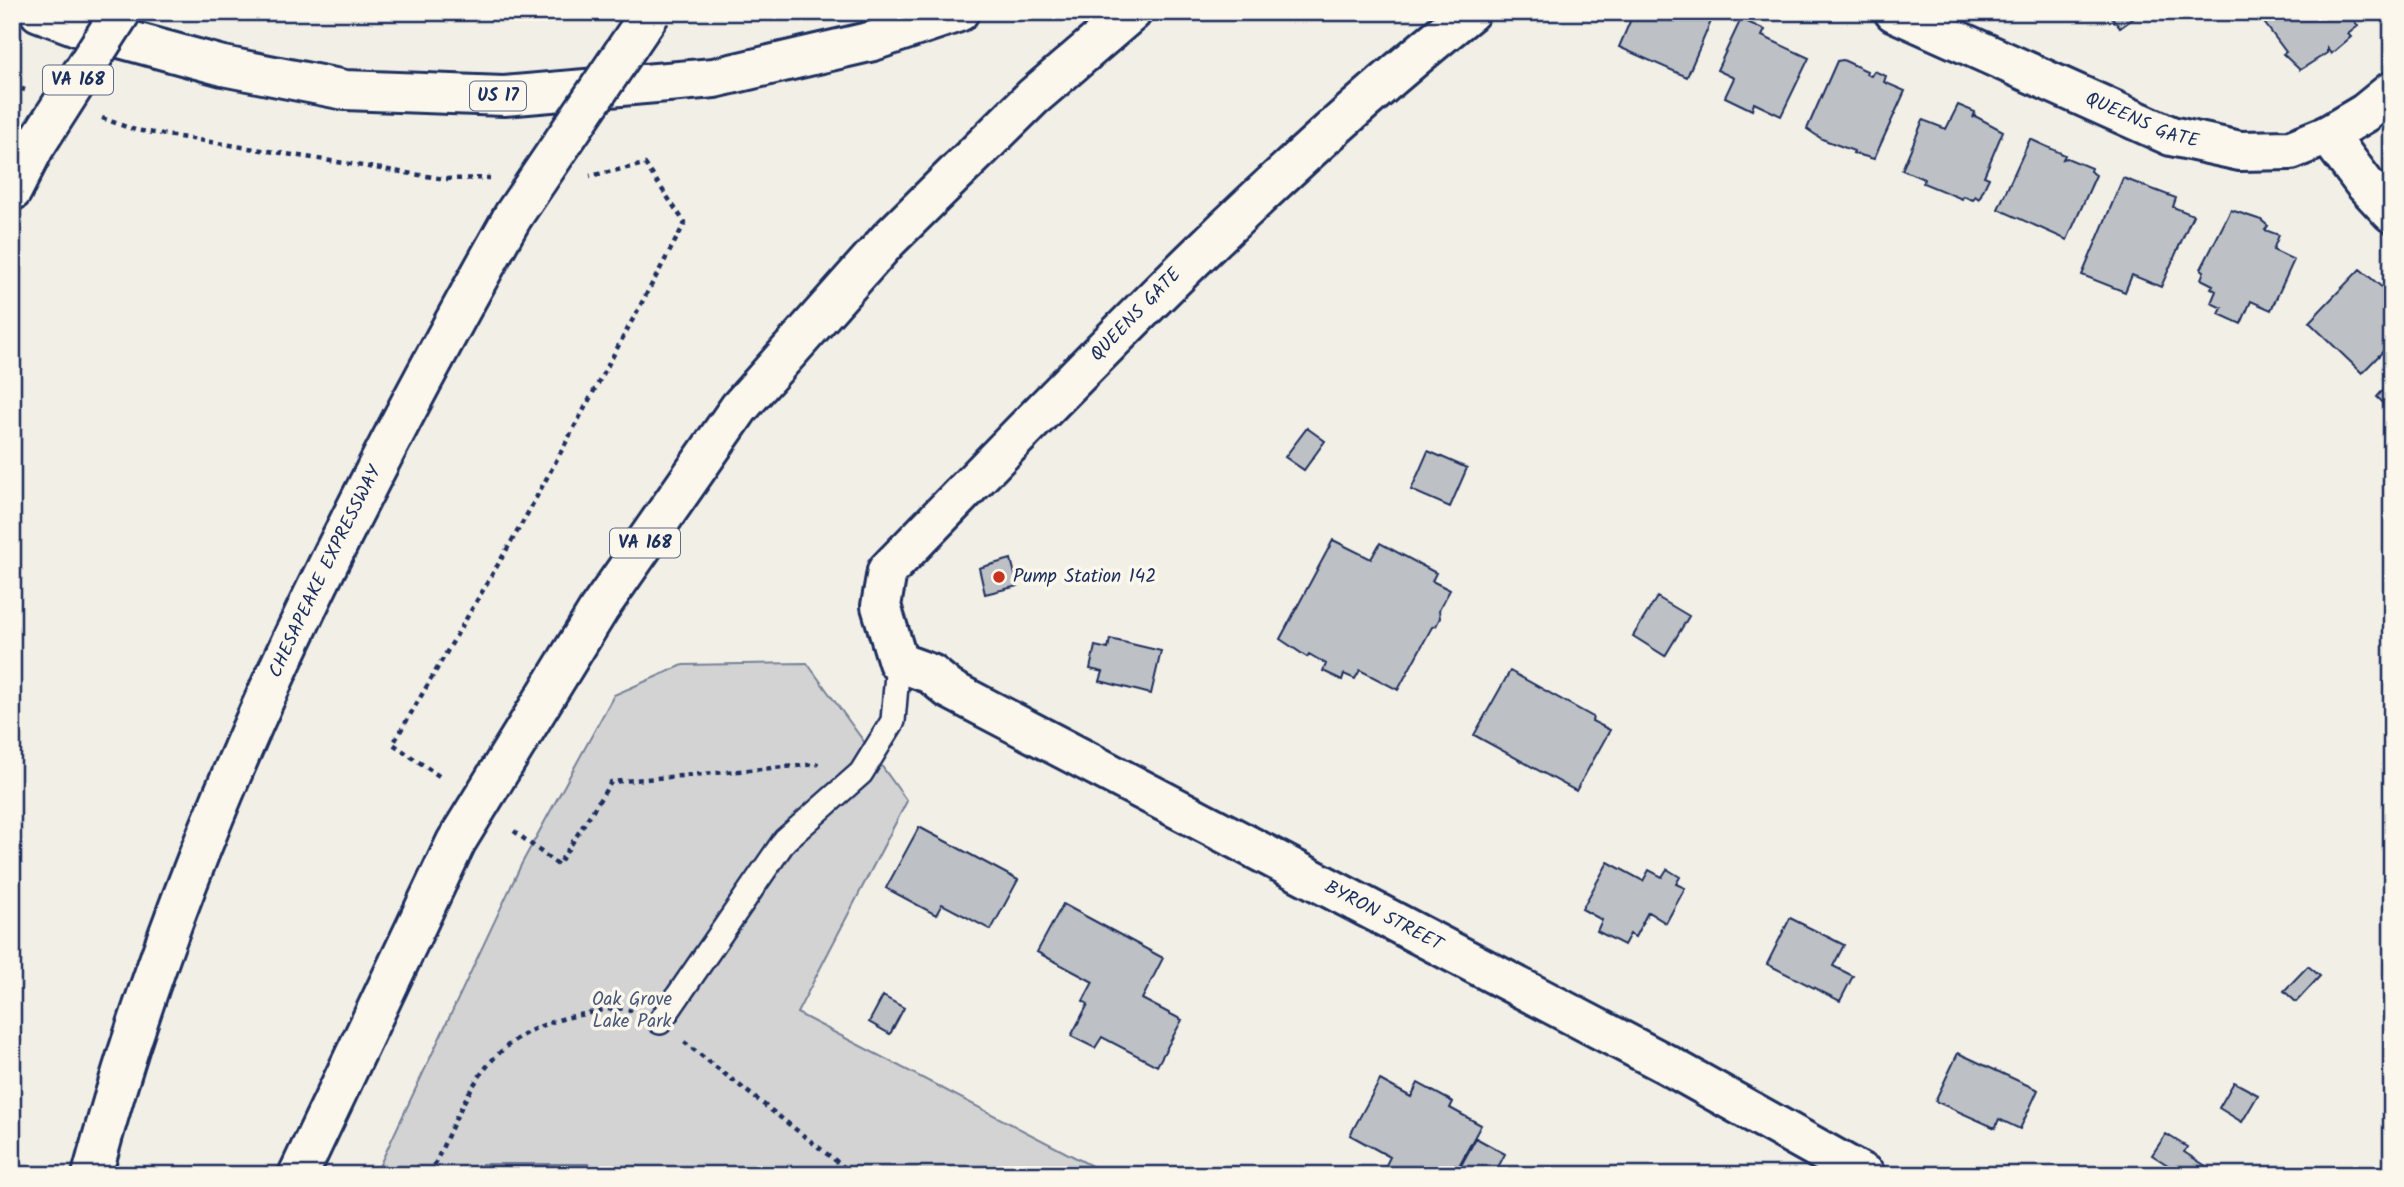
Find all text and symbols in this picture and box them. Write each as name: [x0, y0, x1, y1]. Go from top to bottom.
road number: VA 168: [43, 66, 113, 94]
road number: US 17: [470, 82, 526, 110]
street label: QUEENS GATE: [2080, 84, 2202, 157]
street label: QUEENS GATE: [1083, 261, 1189, 369]
street label: CHESAPEAKE EXPRESSWAY: [261, 459, 391, 683]
road number: VA 168: [610, 528, 680, 558]
place label: Pump Station 142: [1013, 562, 1156, 592]
marker: Pump Station 142: [991, 569, 1007, 585]
street label: BYRON STREET: [1319, 873, 1450, 960]
park label: Oak Grove Lake Park: [592, 985, 673, 1037]

